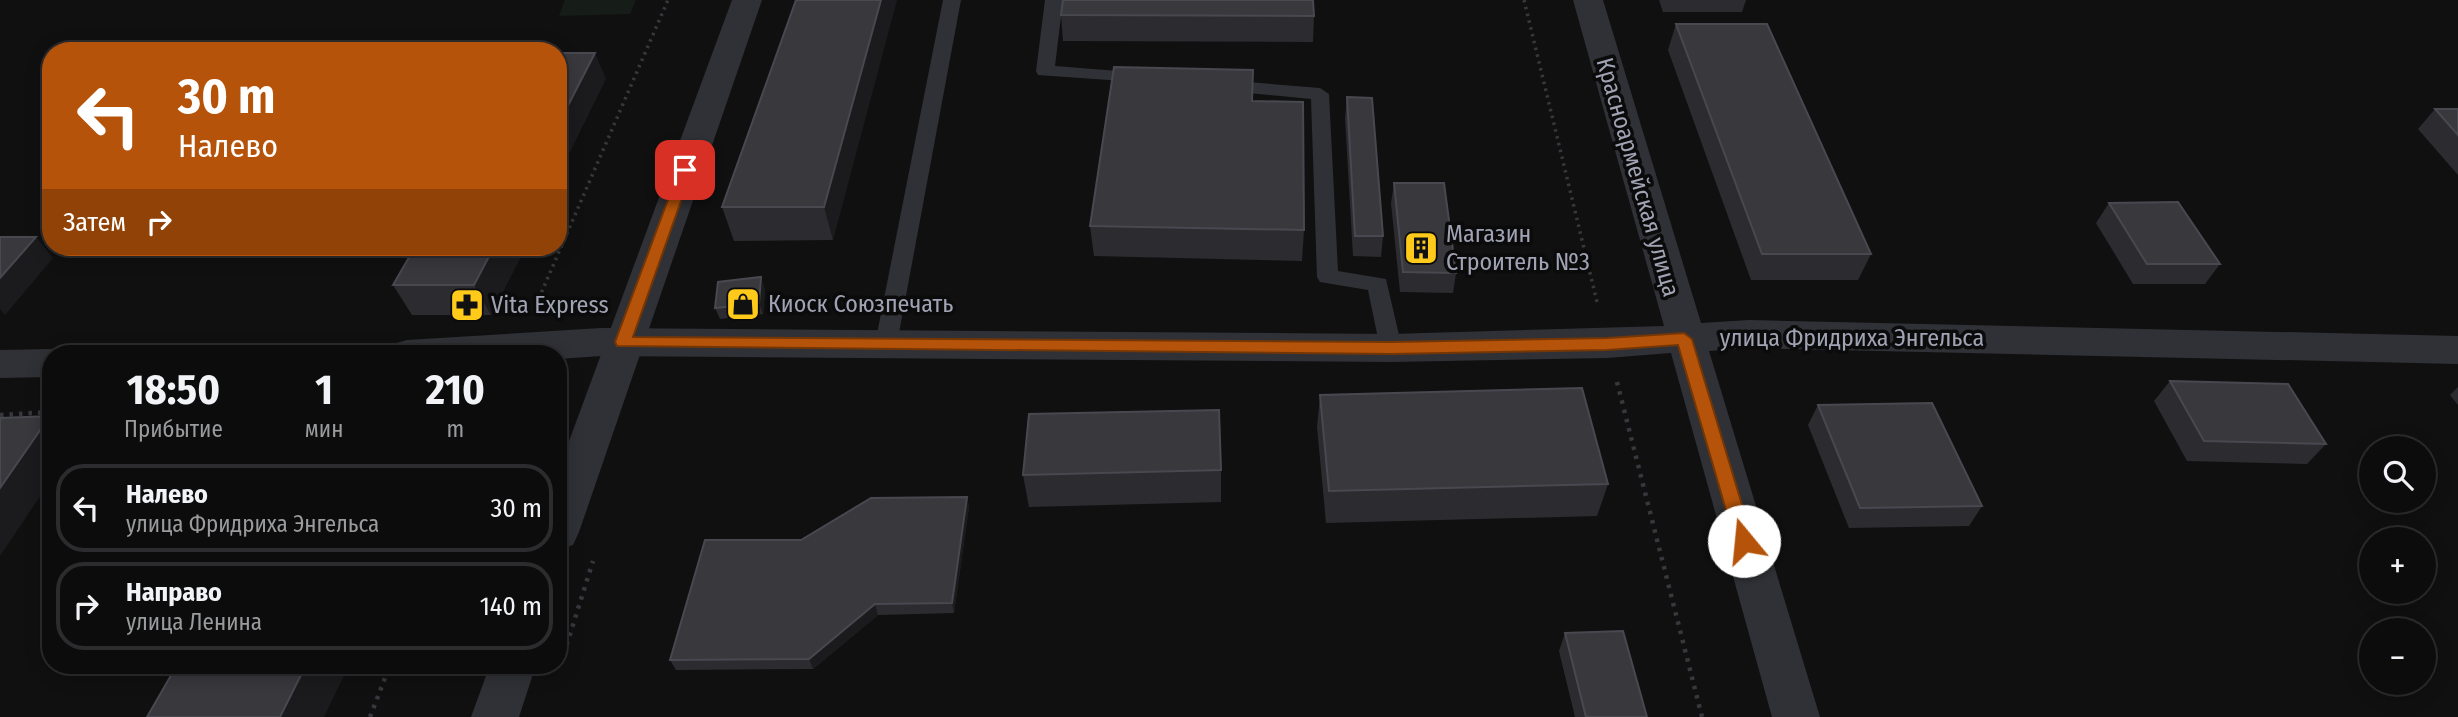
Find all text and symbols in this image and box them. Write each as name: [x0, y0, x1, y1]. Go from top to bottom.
street label: Красноармейская улица: [1590, 54, 1686, 300]
text: 30 m: [178, 67, 276, 126]
icon: left: [63, 70, 154, 161]
text: Налево: [178, 127, 278, 165]
pin: [655, 140, 715, 200]
icon: arrive: [666, 151, 704, 189]
icon: right: [140, 203, 178, 241]
text: Затем: [63, 207, 126, 238]
place label: Магазин Строитель №3: [1446, 220, 1590, 276]
building icon: Магазин Строитель №3: [1402, 229, 1440, 267]
shop icon: Киоск Союзпечать: [724, 285, 762, 323]
pharmacy icon: Vita Express: [448, 286, 486, 324]
place label: Киоск Союзпечать: [768, 290, 953, 318]
place label: Vita Express: [491, 291, 609, 319]
street label: улица Фридриха Энгельса: [1720, 324, 1984, 352]
text: 18:50: [127, 365, 220, 415]
text: 1: [315, 365, 333, 415]
text: 210: [426, 365, 485, 415]
text: Прибытие: [124, 415, 223, 443]
text: мин: [305, 415, 343, 443]
text: m: [446, 415, 464, 443]
map controls: [2359, 436, 2436, 695]
button: search: [2359, 436, 2436, 513]
text: Налево: [126, 479, 208, 510]
icon: left: [67, 489, 105, 527]
text: 30 m: [491, 493, 542, 524]
position arrow: [1707, 504, 1781, 578]
text: улица Фридриха Энгельса: [126, 510, 379, 538]
button: +: [2359, 527, 2436, 604]
text: Направо: [126, 577, 222, 608]
icon: right: [67, 587, 105, 625]
text: 140 m: [480, 591, 542, 622]
text: улица Ленина: [126, 608, 262, 636]
button: −: [2359, 618, 2436, 695]

